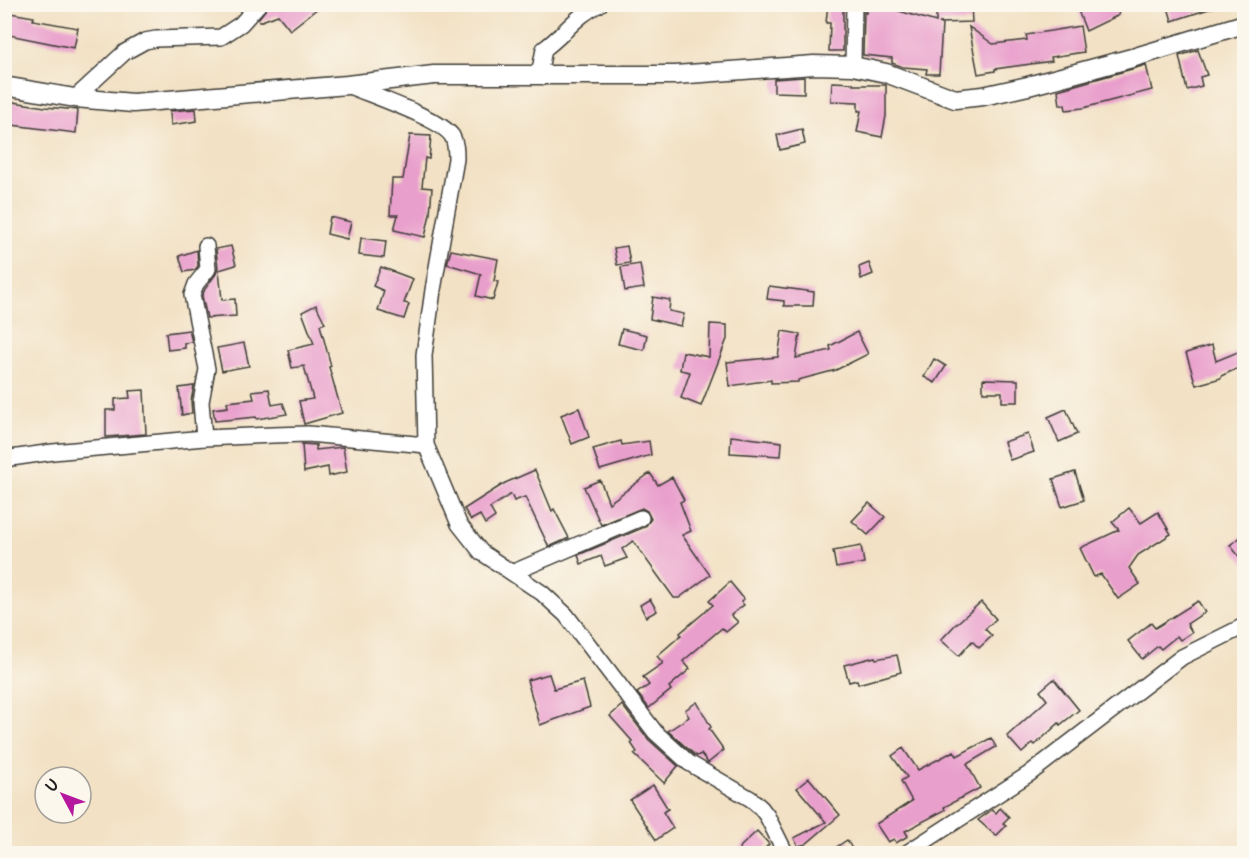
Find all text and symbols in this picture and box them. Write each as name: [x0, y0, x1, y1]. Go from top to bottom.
north arrow: [33, 765, 93, 825]
text: U: [41, 775, 64, 796]

